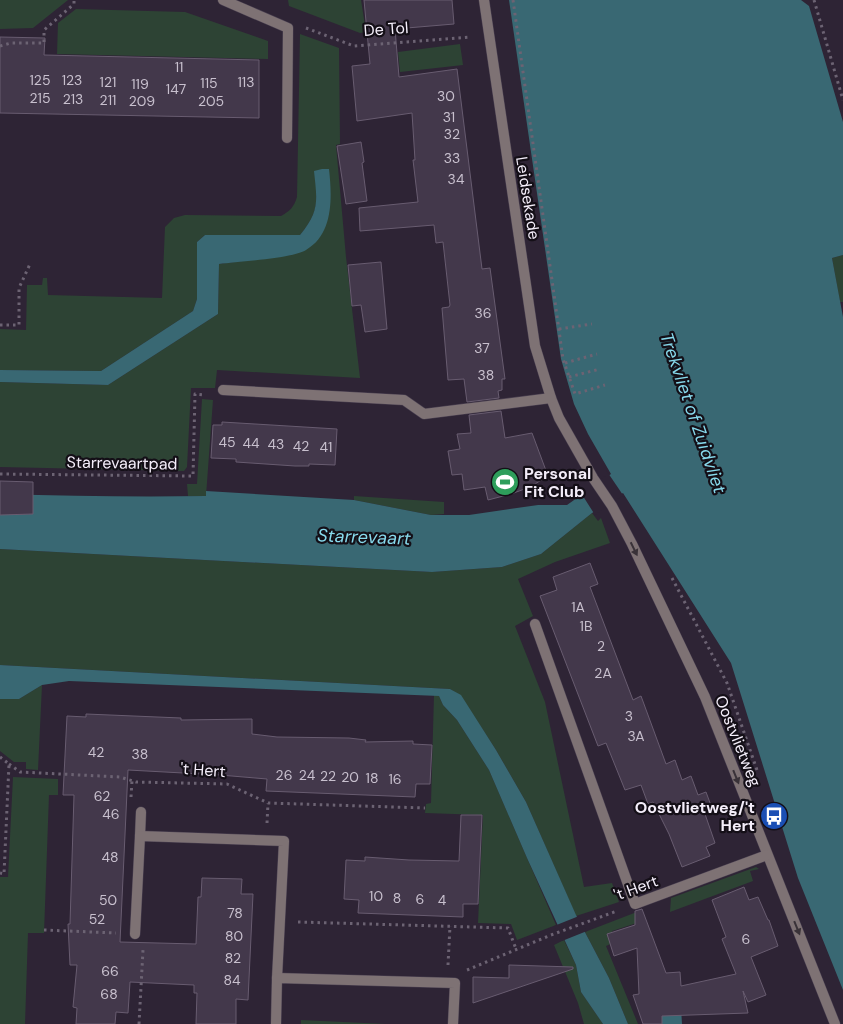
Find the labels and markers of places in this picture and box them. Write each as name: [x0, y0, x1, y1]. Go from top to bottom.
place label: Personal Fit Club: [524, 463, 591, 502]
sports icon: Personal Fit Club: [490, 467, 520, 497]
place label: Oostvlietweg/'t Hert: [635, 797, 755, 836]
bus stop icon: Oostvlietweg/'t Hert: [759, 801, 789, 831]

